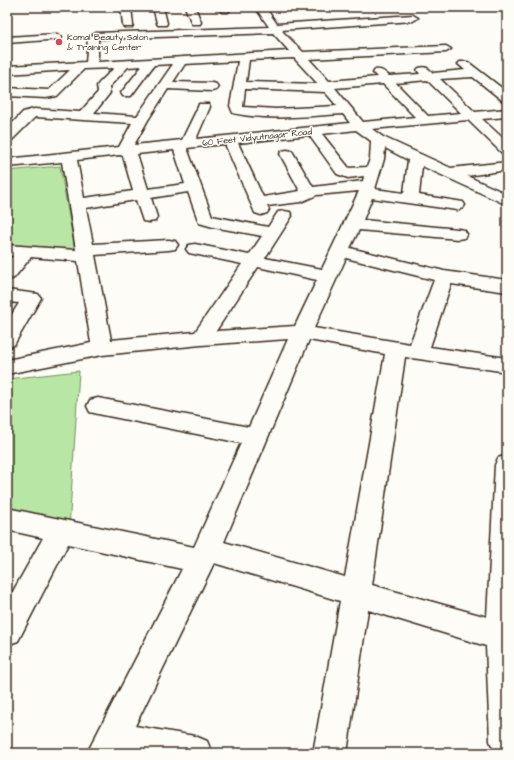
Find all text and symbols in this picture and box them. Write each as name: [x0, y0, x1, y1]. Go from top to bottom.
place label: Komal Beauty Salon & Training Center: [67, 31, 149, 54]
marker: Komal Beauty Salon & Training Center: [54, 37, 64, 47]
street label: 60 Feet Vidyutnagar Road: [201, 125, 313, 150]

